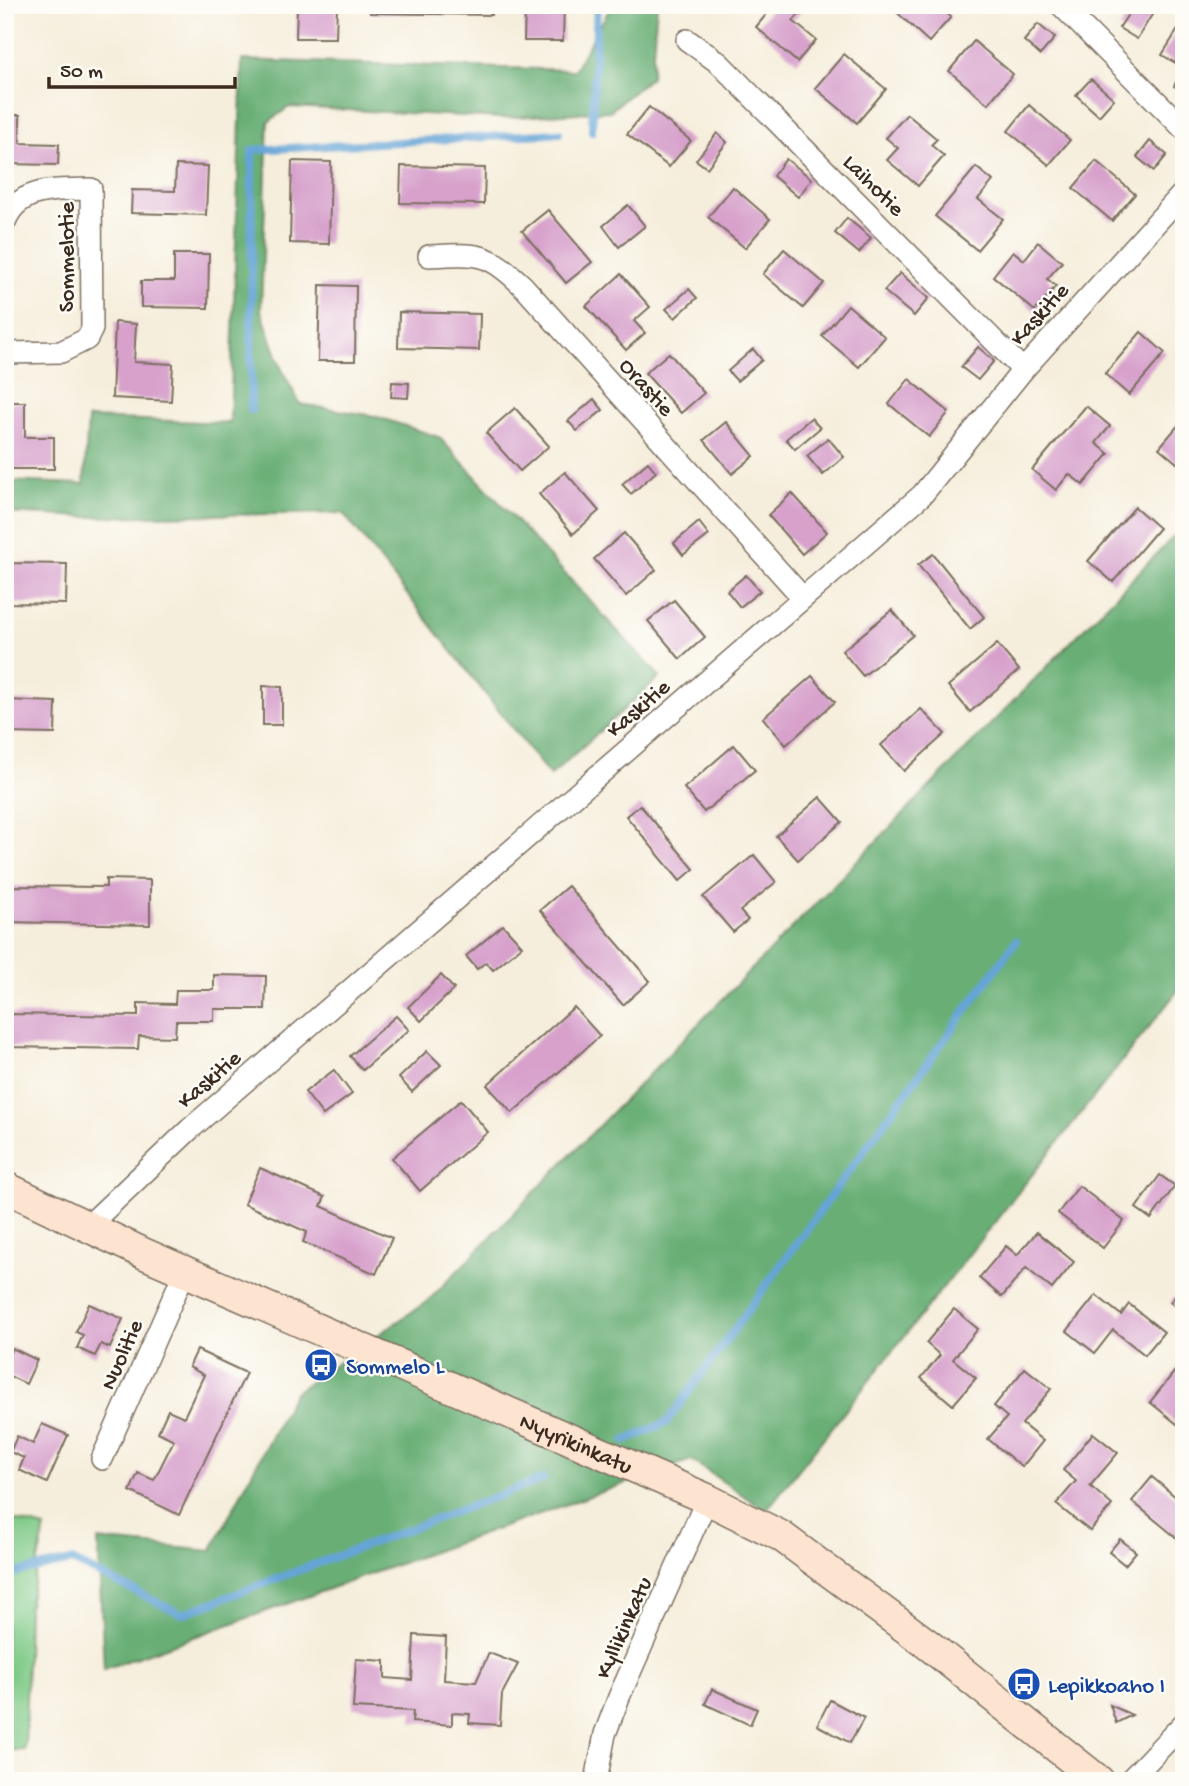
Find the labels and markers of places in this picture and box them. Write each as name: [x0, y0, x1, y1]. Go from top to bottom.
bus stop icon: Sommelo L: [302, 1346, 340, 1384]
place label: Sommelo L: [346, 1355, 446, 1382]
bus stop icon: Lepikkoaho I: [1005, 1665, 1043, 1703]
place label: Lepikkoaho I: [1048, 1674, 1165, 1701]

